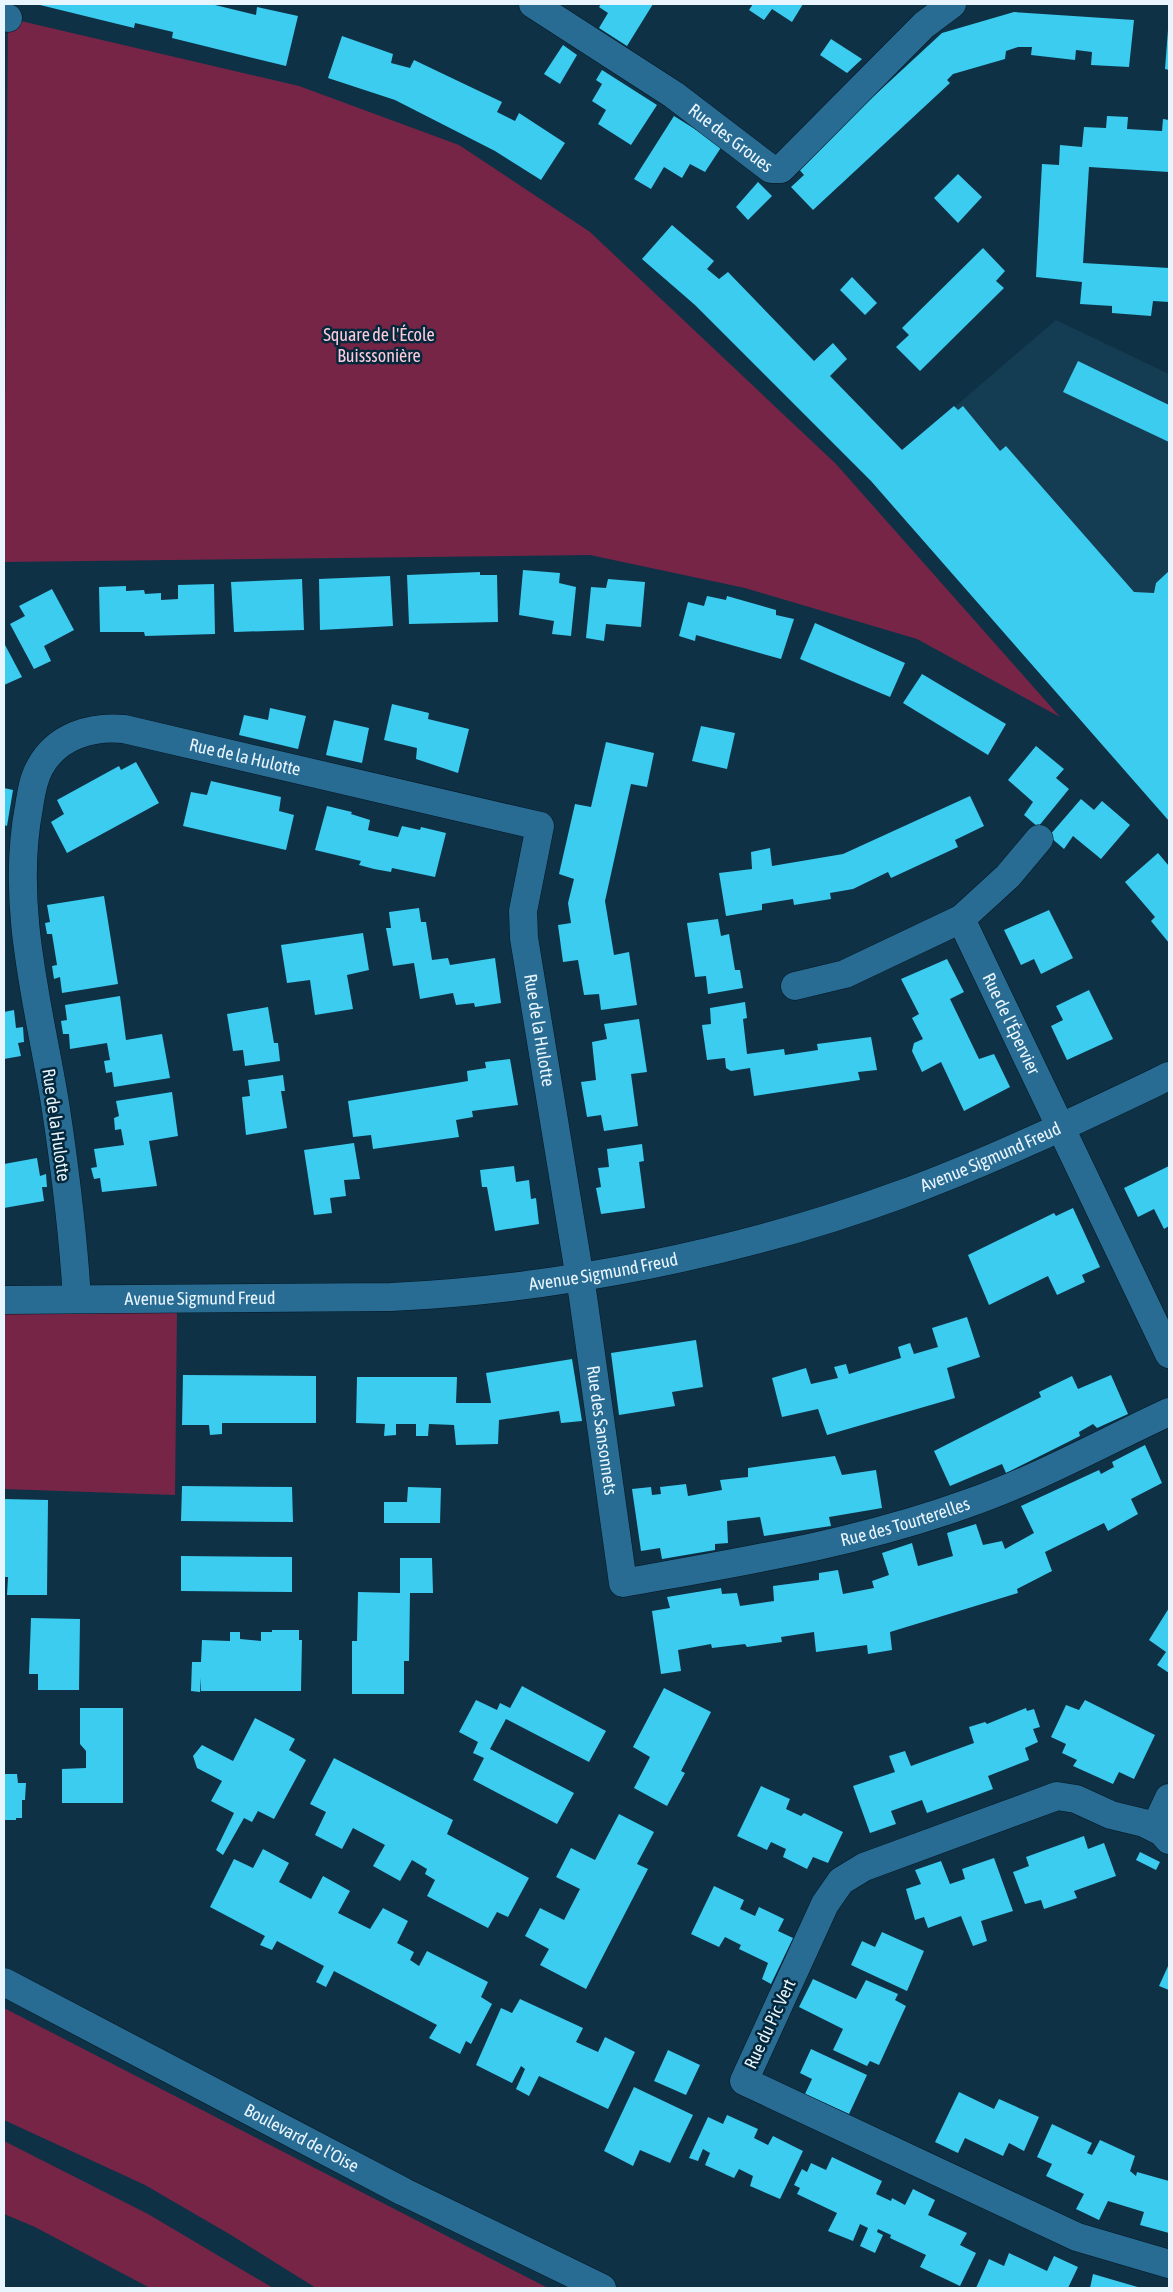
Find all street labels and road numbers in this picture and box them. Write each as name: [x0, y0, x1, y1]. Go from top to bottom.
street label: Rue des Groues: [685, 99, 777, 177]
street label: Rue de la Hulotte: [187, 734, 303, 780]
street label: Rue de l'Épervier: [978, 969, 1045, 1078]
street label: Rue de la Hulotte: [520, 972, 559, 1088]
street label: Rue de la Hulotte: [38, 1067, 75, 1183]
street label: Avenue Sigmund Freud: [917, 1118, 1064, 1196]
street label: Avenue Sigmund Freud: [527, 1248, 680, 1295]
street label: Avenue Sigmund Freud: [124, 1287, 276, 1309]
street label: Rue des Sansonnets: [583, 1364, 622, 1496]
street label: Rue des Tourterelles: [838, 1493, 972, 1550]
street label: Rue du Pic Vert: [740, 1976, 799, 2072]
street label: Boulevard de l'Oise: [241, 2099, 363, 2176]

